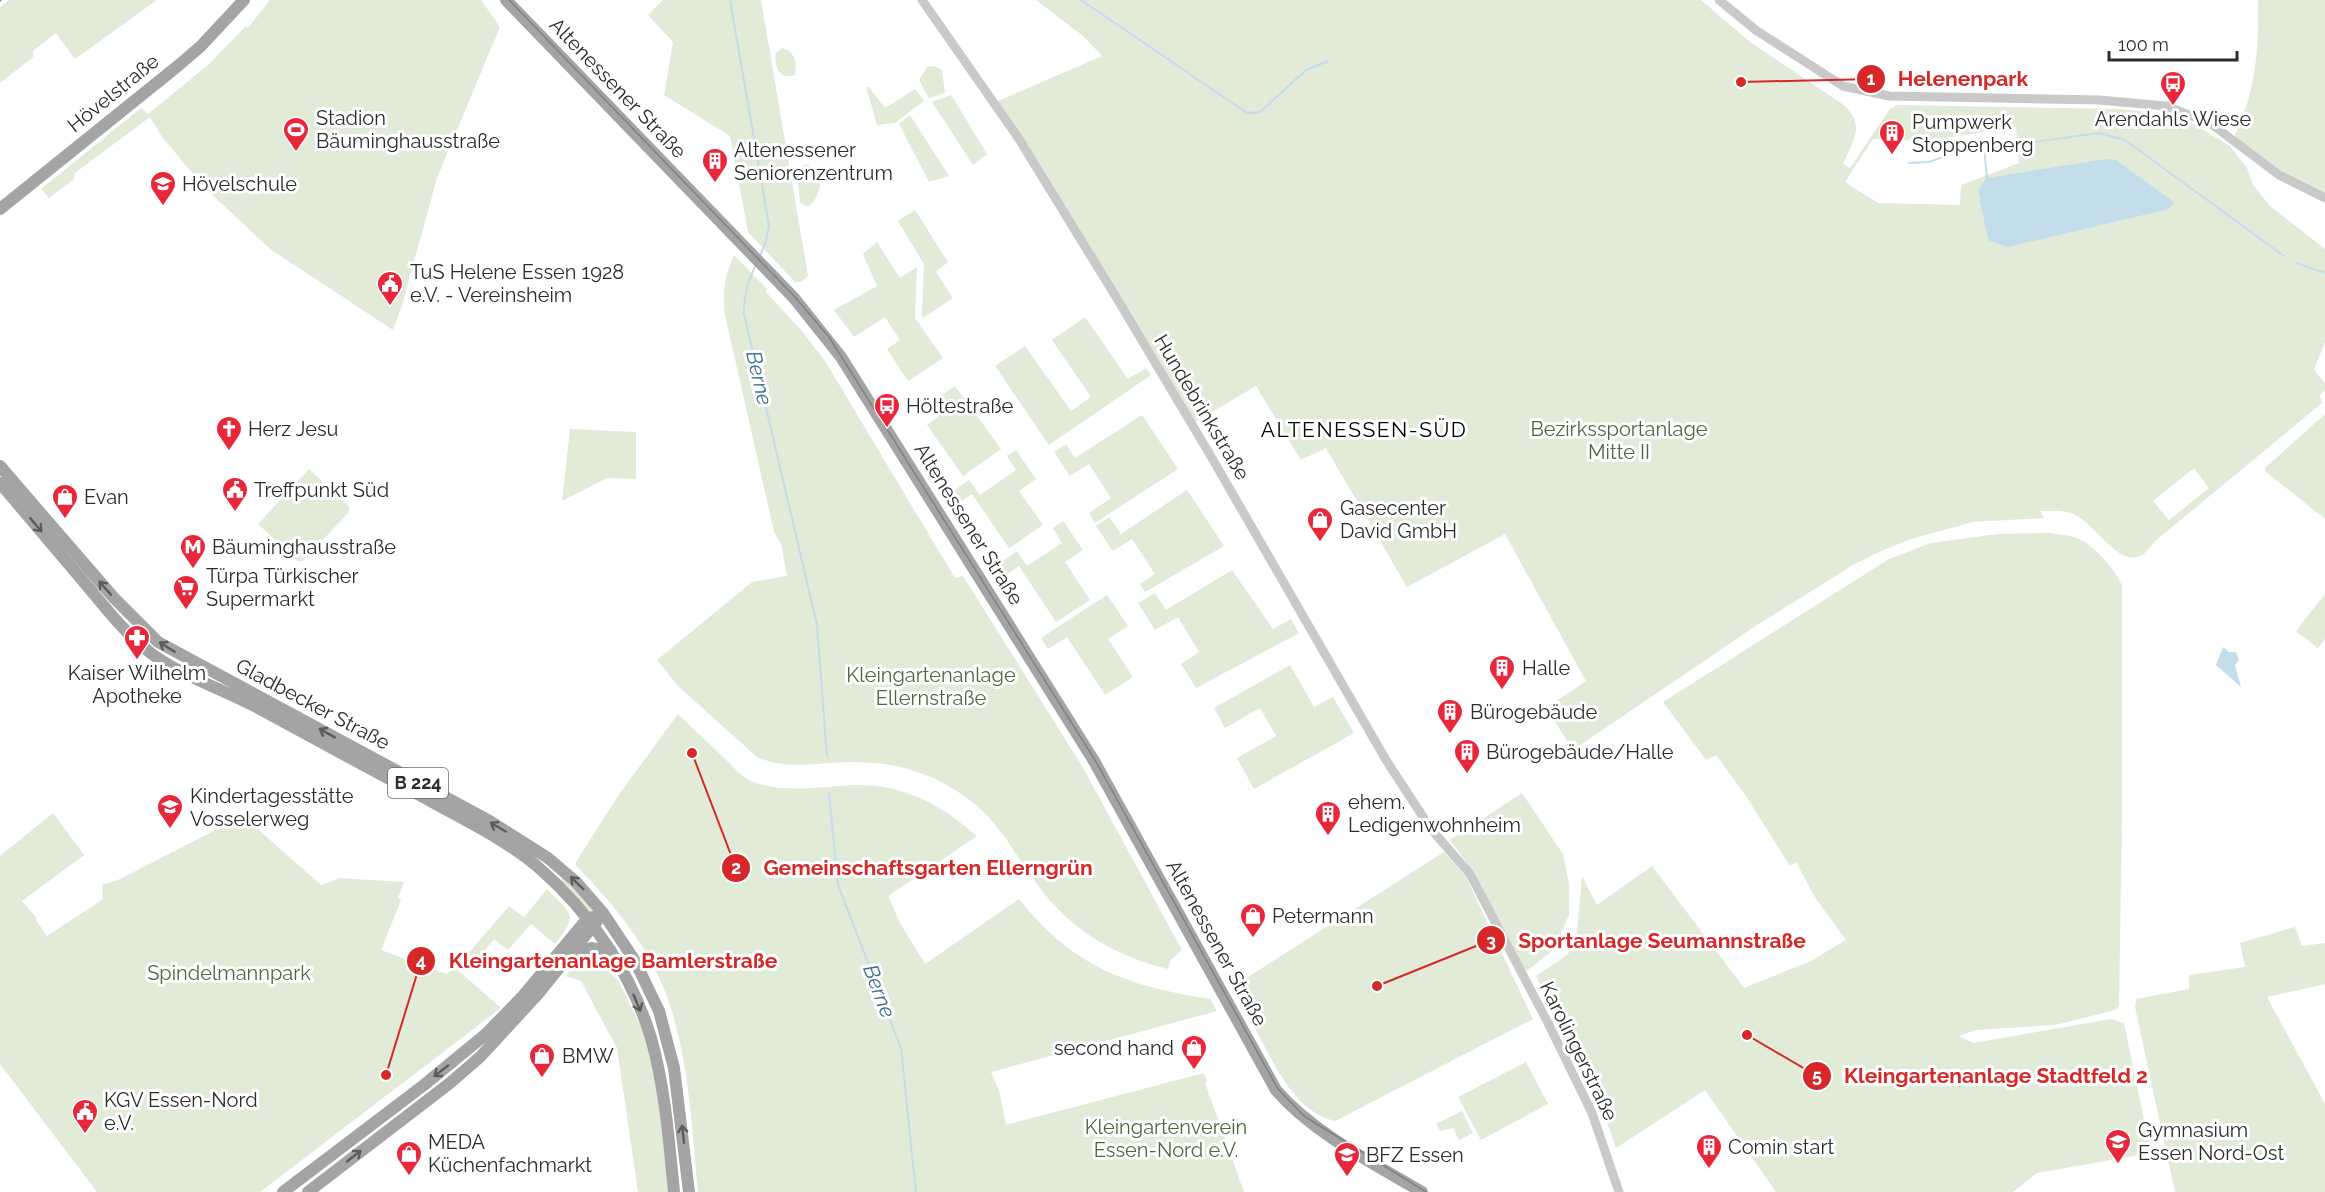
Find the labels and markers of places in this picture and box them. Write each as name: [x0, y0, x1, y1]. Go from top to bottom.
callout: Helenenpark: [1856, 59, 2040, 98]
bus stop icon: Arendahls Wiese: [2158, 69, 2188, 107]
place label: Stadion Bäuminghausstraße: [316, 106, 500, 153]
place label: Arendahls Wiese: [2095, 107, 2252, 131]
place label: Pumpwerk Stoppenberg: [1912, 110, 2034, 157]
sports icon: Stadion Bäuminghausstraße: [281, 115, 311, 153]
building icon: Pumpwerk Stoppenberg: [1877, 118, 1907, 156]
place label: Altenessener Seniorenzentrum: [734, 138, 893, 185]
building icon: Altenessener Seniorenzentrum: [700, 146, 730, 184]
school or university icon: Hövelschule: [148, 169, 178, 207]
place label: Hövelschule: [182, 172, 297, 196]
place label: TuS Helene Essen 1928 e.V. - Vereinsheim: [410, 260, 624, 307]
public building icon: TuS Helene Essen 1928 e.V. - Vereinsheim: [375, 269, 405, 307]
bus stop icon: Höltestraße: [872, 391, 902, 429]
place label: Höltestraße: [906, 394, 1013, 418]
church icon: Herz Jesu: [214, 414, 244, 452]
place label: Herz Jesu: [248, 417, 338, 441]
public building icon: Treffpunkt Süd: [220, 475, 250, 513]
place label: Treffpunkt Süd: [254, 478, 389, 502]
shop icon: Evan: [50, 482, 80, 520]
place label: Evan: [84, 485, 129, 509]
place label: Gasecenter David GmbH: [1340, 496, 1457, 543]
shop icon: Gasecenter David GmbH: [1305, 505, 1335, 543]
metro station icon: Bäuminghausstraße: [178, 532, 208, 570]
place label: Bäuminghausstraße: [212, 535, 396, 559]
place label: Türpa Türkischer Supermarkt: [206, 564, 359, 611]
supermarket icon: Türpa Türkischer Supermarkt: [171, 573, 201, 611]
pharmacy icon: Kaiser Wilhelm Apotheke: [122, 623, 152, 661]
building icon: Halle: [1487, 653, 1517, 691]
place label: Halle: [1522, 656, 1570, 680]
place label: Kaiser Wilhelm Apotheke: [68, 661, 206, 708]
building icon: Bürogebäude: [1435, 697, 1465, 735]
place label: Bürogebäude: [1470, 700, 1597, 724]
building icon: Bürogebäude/Halle: [1452, 737, 1482, 775]
place label: Bürogebäude/Halle: [1486, 740, 1674, 764]
place label: Kindertagesstätte Vosselerweg: [190, 784, 354, 831]
place label: ehem. Ledigenwohnheim: [1348, 790, 1521, 837]
school or university icon: Kindertagesstätte Vosselerweg: [155, 792, 185, 830]
building icon: ehem. Ledigenwohnheim: [1313, 799, 1343, 837]
callout: Gemeinschaftsgarten Ellerngrün: [721, 848, 1105, 887]
shop icon: Petermann: [1238, 901, 1268, 939]
place label: Petermann: [1272, 904, 1374, 928]
callout: Sportanlage Seumannstraße: [1476, 921, 1818, 960]
callout: Kleingartenanlage Bamlerstraße: [406, 941, 789, 980]
shop icon: second hand: [1179, 1033, 1209, 1071]
place label: second hand: [1054, 1036, 1174, 1060]
shop icon: BMW: [527, 1041, 557, 1079]
place label: BMW: [562, 1044, 614, 1068]
callout: Kleingartenanlage Stadtfeld 2: [1802, 1056, 2160, 1095]
place label: KGV Essen-Nord e.V.: [104, 1088, 258, 1135]
public building icon: KGV Essen-Nord e.V.: [70, 1097, 100, 1135]
place label: Gymnasium Essen Nord-Ost: [2138, 1118, 2284, 1165]
school or university icon: Gymnasium Essen Nord-Ost: [2103, 1127, 2133, 1165]
place label: MEDA Küchenfachmarkt: [428, 1130, 592, 1177]
building icon: Comin start: [1694, 1132, 1724, 1170]
place label: Comin start: [1728, 1135, 1834, 1159]
shop icon: MEDA Küchenfachmarkt: [394, 1139, 424, 1177]
school or university icon: BFZ Essen: [1332, 1140, 1362, 1178]
place label: BFZ Essen: [1366, 1143, 1464, 1167]

